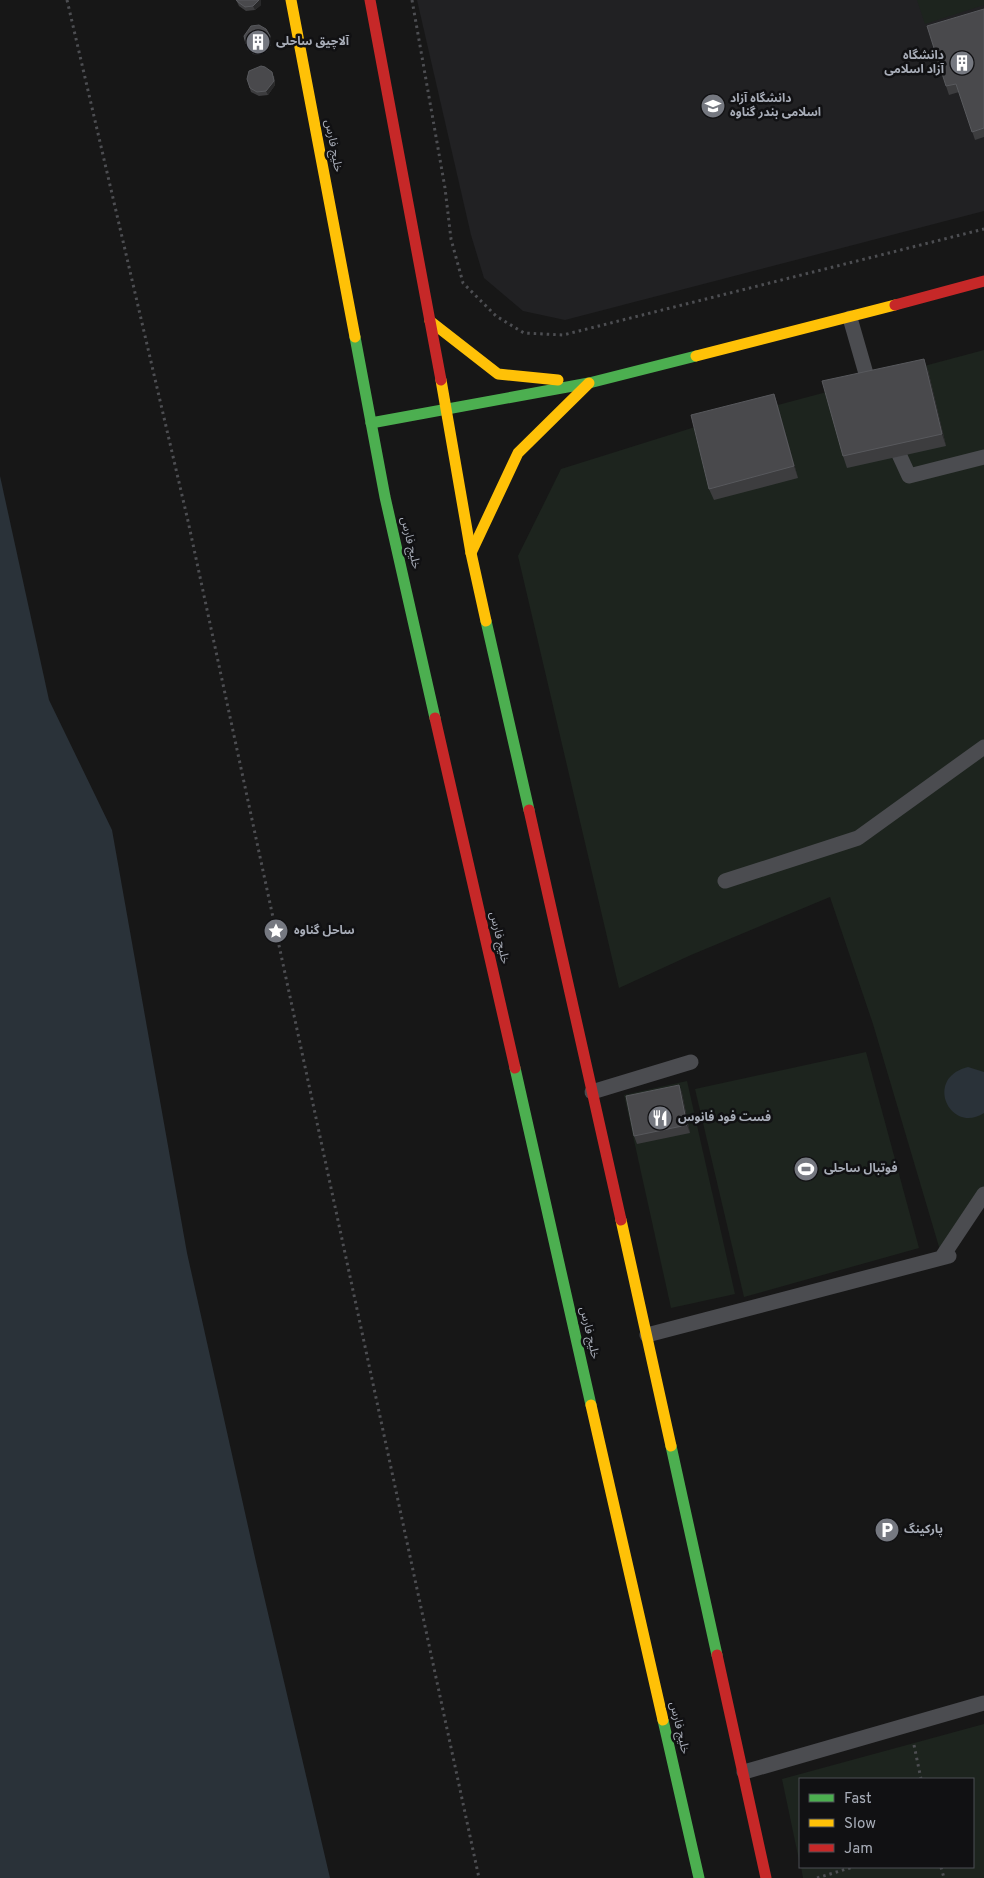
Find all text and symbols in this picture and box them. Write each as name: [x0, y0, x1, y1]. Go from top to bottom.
building icon: آلاچیق ساحلی: [245, 29, 271, 55]
place label: آلاچیق ساحلی: [276, 34, 350, 50]
place label: دانشگاه آزاد اسلامی: [884, 48, 945, 78]
building icon: دانشگاه آزاد اسلامی: [949, 50, 975, 76]
place label: دانشگاه آزاد اسلامی بندر گناوه: [730, 91, 821, 121]
school or university icon: دانشگاه آزاد اسلامی بندر گناوه: [700, 93, 726, 119]
street label: خلیج فارس: [320, 118, 346, 174]
street label: خلیج فارس: [396, 515, 424, 571]
street label: خلیج فارس: [485, 910, 513, 966]
place icon: ساحل گناوه: [263, 918, 289, 944]
place label: ساحل گناوه: [294, 923, 355, 939]
restaurant icon: فست فود فانوس: [647, 1105, 673, 1131]
place label: فست فود فانوس: [678, 1110, 771, 1126]
sports icon: فوتبال ساحلی: [793, 1156, 819, 1182]
place label: فوتبال ساحلی: [824, 1161, 897, 1177]
street label: خلیج فارس: [575, 1305, 603, 1361]
parking icon: پارکینگ: [874, 1517, 900, 1543]
place label: پارکینگ: [904, 1522, 943, 1538]
street label: خلیج فارس: [665, 1700, 693, 1756]
legend: [799, 1778, 974, 1868]
text: Fast: [844, 1790, 872, 1809]
text: Slow: [844, 1815, 876, 1834]
text: Jam: [844, 1840, 873, 1859]

